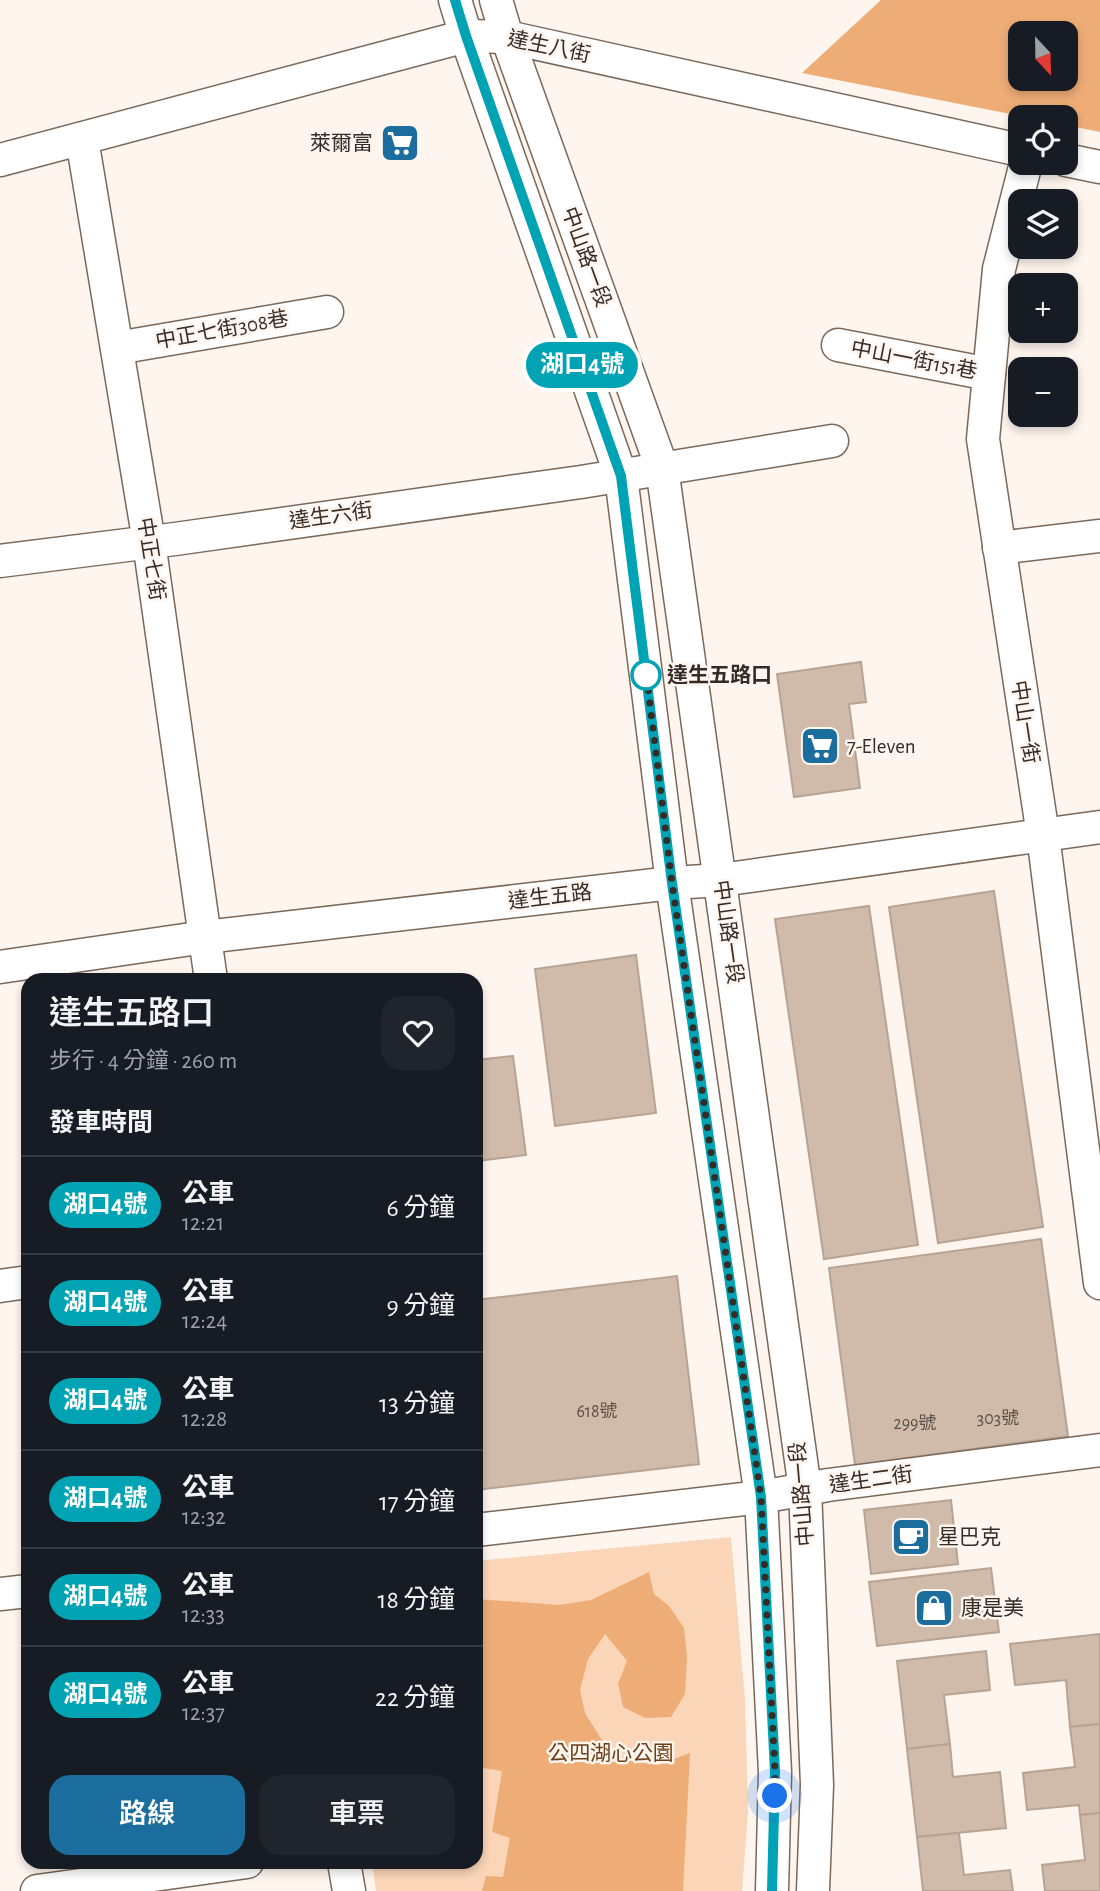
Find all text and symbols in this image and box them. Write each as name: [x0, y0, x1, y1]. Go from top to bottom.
north arrow: [1008, 21, 1078, 91]
map controls: [1008, 21, 1078, 427]
street label: 達生八街: [506, 27, 592, 66]
button: locate: [1008, 105, 1078, 175]
supermarket icon: 萊爾富: [379, 122, 421, 164]
place label: 萊爾富: [310, 132, 373, 154]
button: layers: [1008, 189, 1078, 259]
street label: 中山路一段: [558, 204, 615, 310]
button: +: [1008, 273, 1078, 343]
street label: 中正七街308巷: [154, 307, 290, 352]
street label: 中山一街151巷: [849, 336, 979, 383]
line badge: 湖口4號: [533, 342, 631, 388]
text: 湖口4號: [540, 353, 624, 377]
button: −: [1008, 357, 1078, 427]
street label: 達生六街: [288, 499, 374, 532]
street label: 中正七街: [134, 516, 169, 602]
marker: 達生五路口: [631, 660, 661, 690]
place label: 達生五路口: [667, 664, 772, 686]
street label: 中山一街: [1008, 679, 1043, 765]
supermarket icon: 7-Eleven: [799, 725, 841, 767]
place label: 7-Eleven: [847, 736, 916, 757]
street label: 中山路一段: [710, 878, 747, 985]
street label: 達生五路: [507, 880, 593, 913]
button: heart: [381, 996, 455, 1070]
text: 達生五路口: [49, 998, 214, 1031]
text: 步行 · 4 分鐘 · 260 m: [49, 1050, 237, 1073]
text: 發車時間: [49, 1110, 153, 1136]
text: 公車: [182, 1181, 234, 1207]
text: 湖口4號: [63, 1193, 147, 1217]
text: 6 分鐘: [386, 1195, 455, 1221]
text: 12:21: [182, 1212, 224, 1235]
text: 公車: [182, 1279, 234, 1305]
text: 湖口4號: [63, 1291, 147, 1315]
text: 9 分鐘: [386, 1293, 455, 1319]
text: 12:24: [182, 1310, 227, 1333]
text: 公車: [182, 1377, 234, 1403]
text: 湖口4號: [63, 1389, 147, 1413]
text: 13 分鐘: [379, 1391, 455, 1417]
house number: 618號: [576, 1401, 618, 1421]
text: 12:28: [182, 1408, 227, 1431]
house number: 303號: [977, 1408, 1019, 1428]
house number: 299號: [893, 1413, 937, 1433]
street label: 中山路一段: [786, 1441, 817, 1547]
street label: 達生二街: [828, 1463, 914, 1496]
text: 公車: [182, 1475, 234, 1501]
text: 湖口4號: [63, 1487, 147, 1511]
text: 17 分鐘: [379, 1489, 455, 1515]
text: 12:32: [182, 1506, 226, 1529]
cafe icon: 星巴克: [890, 1516, 932, 1558]
place label: 星巴克: [938, 1526, 1001, 1548]
text: 公車: [182, 1573, 234, 1599]
text: 湖口4號: [63, 1585, 147, 1609]
text: 18 分鐘: [377, 1587, 455, 1613]
shop icon: 康是美: [913, 1587, 955, 1629]
place label: 康是美: [961, 1597, 1024, 1619]
text: 12:33: [182, 1604, 225, 1627]
text: 公車: [182, 1671, 234, 1697]
text: 湖口4號: [63, 1683, 147, 1707]
text: 22 分鐘: [375, 1685, 455, 1711]
text: 12:37: [182, 1702, 225, 1725]
park label: 公四湖心公園: [548, 1742, 674, 1764]
button: 路線: [49, 1775, 245, 1855]
button: 車票: [259, 1775, 455, 1855]
your location: [757, 1778, 792, 1813]

